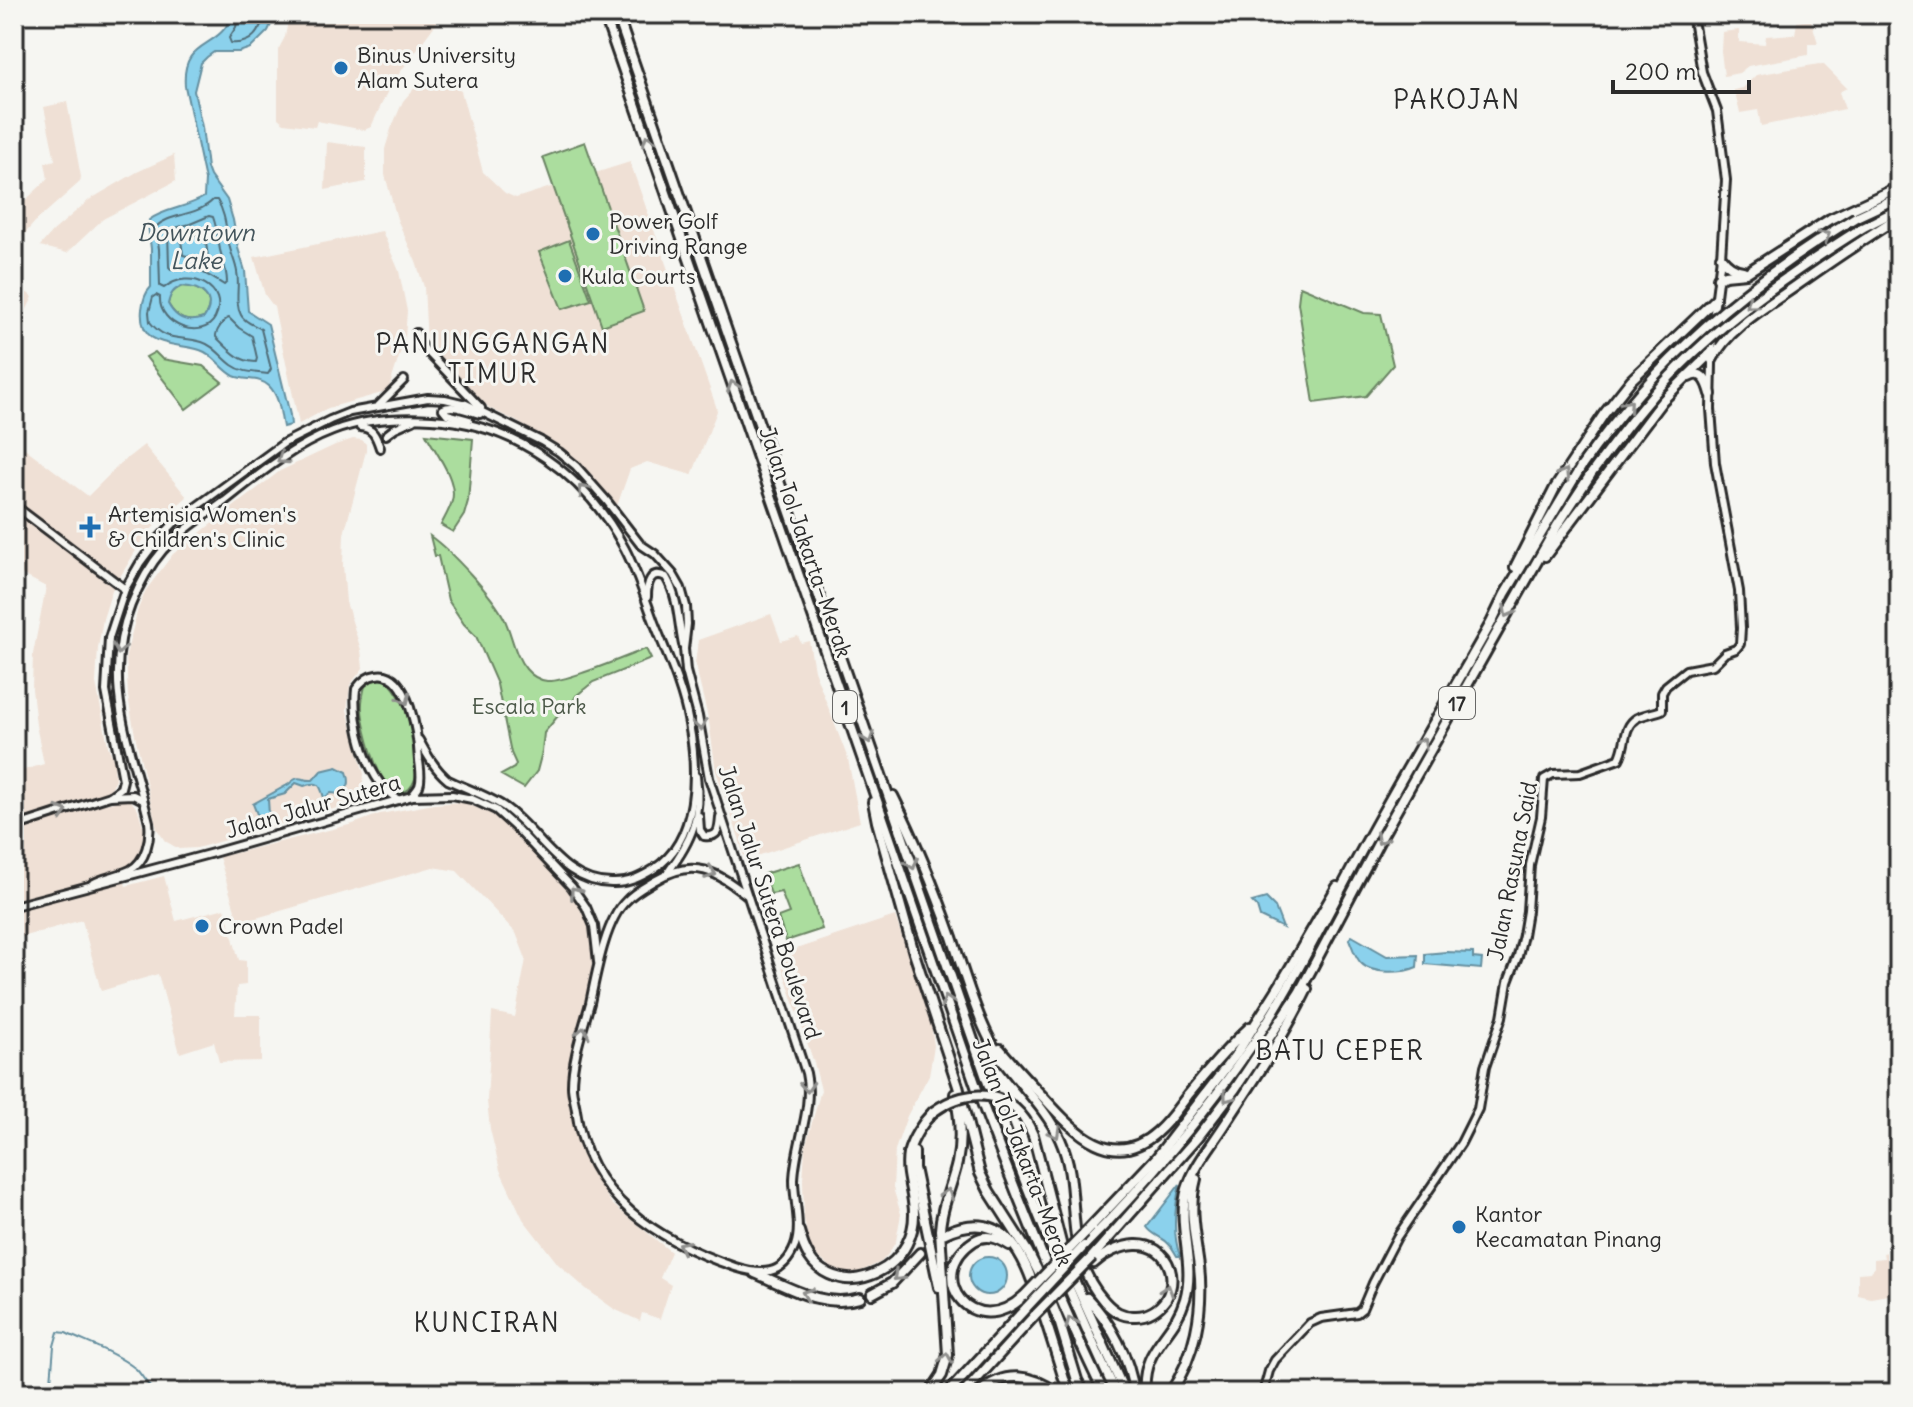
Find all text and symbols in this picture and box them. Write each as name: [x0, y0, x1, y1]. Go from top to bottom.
place label: Binus University Alam Sutera: [357, 41, 516, 94]
scale bar: [1613, 44, 1749, 94]
text: 200 m: [1625, 56, 1697, 86]
marker: Binus University Alam Sutera: [332, 59, 350, 77]
district label: PAKOJAN: [1393, 83, 1521, 116]
one-way arrow: [641, 134, 657, 148]
place label: Power Golf Driving Range: [609, 207, 748, 260]
water label: Downtown Lake: [137, 217, 256, 275]
marker: Power Golf Driving Range: [584, 225, 602, 243]
one-way arrow: [1816, 231, 1831, 246]
place label: Kula Courts: [581, 262, 696, 290]
marker: Kula Courts: [556, 267, 574, 285]
one-way arrow: [1746, 294, 1760, 309]
district label: PANUNGGANGAN TIMUR: [376, 327, 610, 390]
one-way arrow: [726, 379, 742, 393]
one-way arrow: [1618, 399, 1633, 414]
street label: Jalan Tol Jakarta–Merak: [753, 423, 859, 661]
one-way arrow: [276, 449, 291, 464]
one-way arrow: [1554, 468, 1569, 483]
one-way arrow: [577, 485, 592, 499]
place label: Artemisia Women's & Children's Clinic: [108, 500, 296, 553]
marker: Artemisia Women's & Children's Clinic: [79, 516, 101, 538]
one-way arrow: [1502, 604, 1518, 618]
one-way arrow: [111, 642, 128, 656]
road number: 17: [1439, 687, 1475, 719]
one-way arrow: [395, 690, 411, 705]
road number: 1: [833, 691, 857, 723]
park label: Escala Park: [472, 692, 586, 720]
one-way arrow: [690, 718, 707, 732]
one-way arrow: [858, 730, 875, 744]
one-way arrow: [1413, 737, 1428, 752]
street label: Jalan Jalur Sutera Boulevard: [712, 761, 828, 1043]
street label: Jalan Jalur Sutera: [223, 768, 403, 844]
street label: Jalan Rasuna Said: [1481, 779, 1543, 963]
one-way arrow: [55, 805, 68, 821]
one-way arrow: [1375, 831, 1390, 845]
one-way arrow: [902, 856, 918, 870]
one-way arrow: [703, 864, 717, 880]
one-way arrow: [571, 886, 585, 901]
place label: Crown Padel: [218, 912, 344, 940]
marker: Crown Padel: [193, 917, 211, 935]
one-way arrow: [940, 995, 957, 1009]
one-way arrow: [573, 1026, 590, 1040]
street label: Jalan Tol Jakarta–Merak: [967, 1034, 1079, 1270]
district label: BATU CEPER: [1255, 1034, 1425, 1067]
one-way arrow: [798, 1081, 815, 1094]
one-way arrow: [1224, 1089, 1238, 1103]
one-way arrow: [1046, 1125, 1061, 1139]
one-way arrow: [938, 1188, 954, 1201]
place label: Kantor Kecamatan Pinang: [1475, 1200, 1662, 1253]
marker: Kantor Kecamatan Pinang: [1450, 1218, 1468, 1236]
one-way arrow: [676, 1240, 691, 1255]
one-way arrow: [893, 1267, 907, 1282]
one-way arrow: [1158, 1284, 1174, 1297]
one-way arrow: [801, 1287, 815, 1304]
district label: KUNCIRAN: [413, 1306, 561, 1339]
one-way arrow: [1064, 1316, 1080, 1330]
one-way arrow: [937, 1351, 954, 1364]

